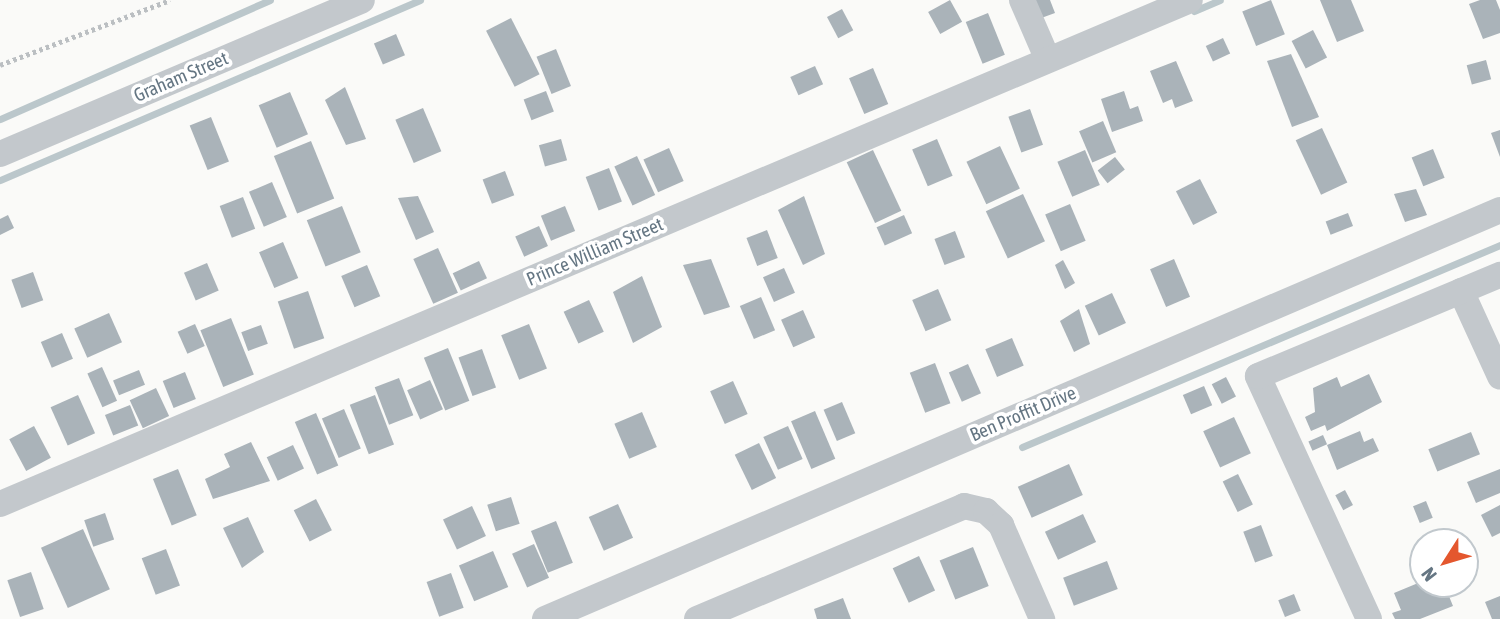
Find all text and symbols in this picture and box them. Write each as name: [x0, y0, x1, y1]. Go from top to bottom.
street label: Graham Street: [130, 47, 232, 107]
street label: Prince William Street: [523, 213, 667, 291]
street label: Ben Proffit Drive: [967, 381, 1079, 447]
north arrow: [1409, 528, 1479, 598]
text: N: [1417, 563, 1441, 586]

